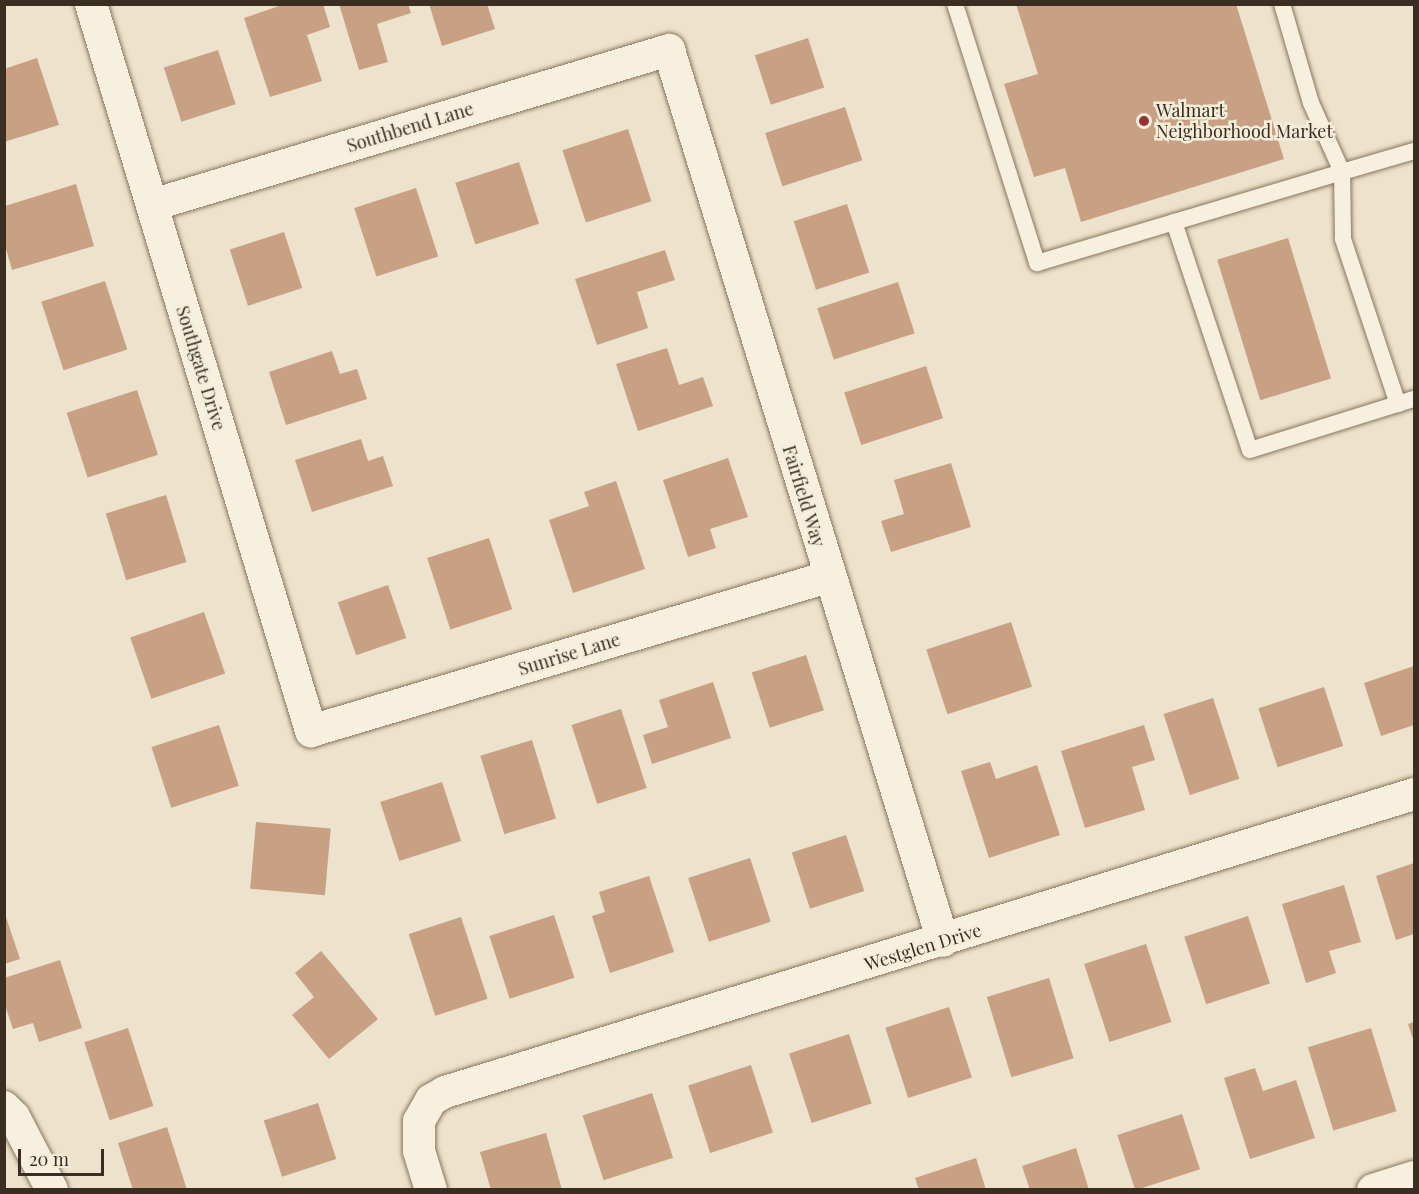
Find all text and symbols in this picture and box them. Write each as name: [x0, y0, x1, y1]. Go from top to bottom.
street label: Southbend Lane: [344, 97, 476, 157]
place label: Walmart Neighborhood Market: [1156, 100, 1333, 142]
marker: Walmart Neighborhood Market: [1137, 114, 1151, 128]
street label: Southgate Drive: [172, 303, 230, 433]
street label: Fairfield Way: [778, 442, 830, 550]
street label: Sunrise Lane: [516, 628, 622, 680]
street label: Westglen Drive: [862, 919, 984, 975]
scale bar: [21, 1137, 106, 1175]
text: 20 m: [29, 1147, 69, 1171]

